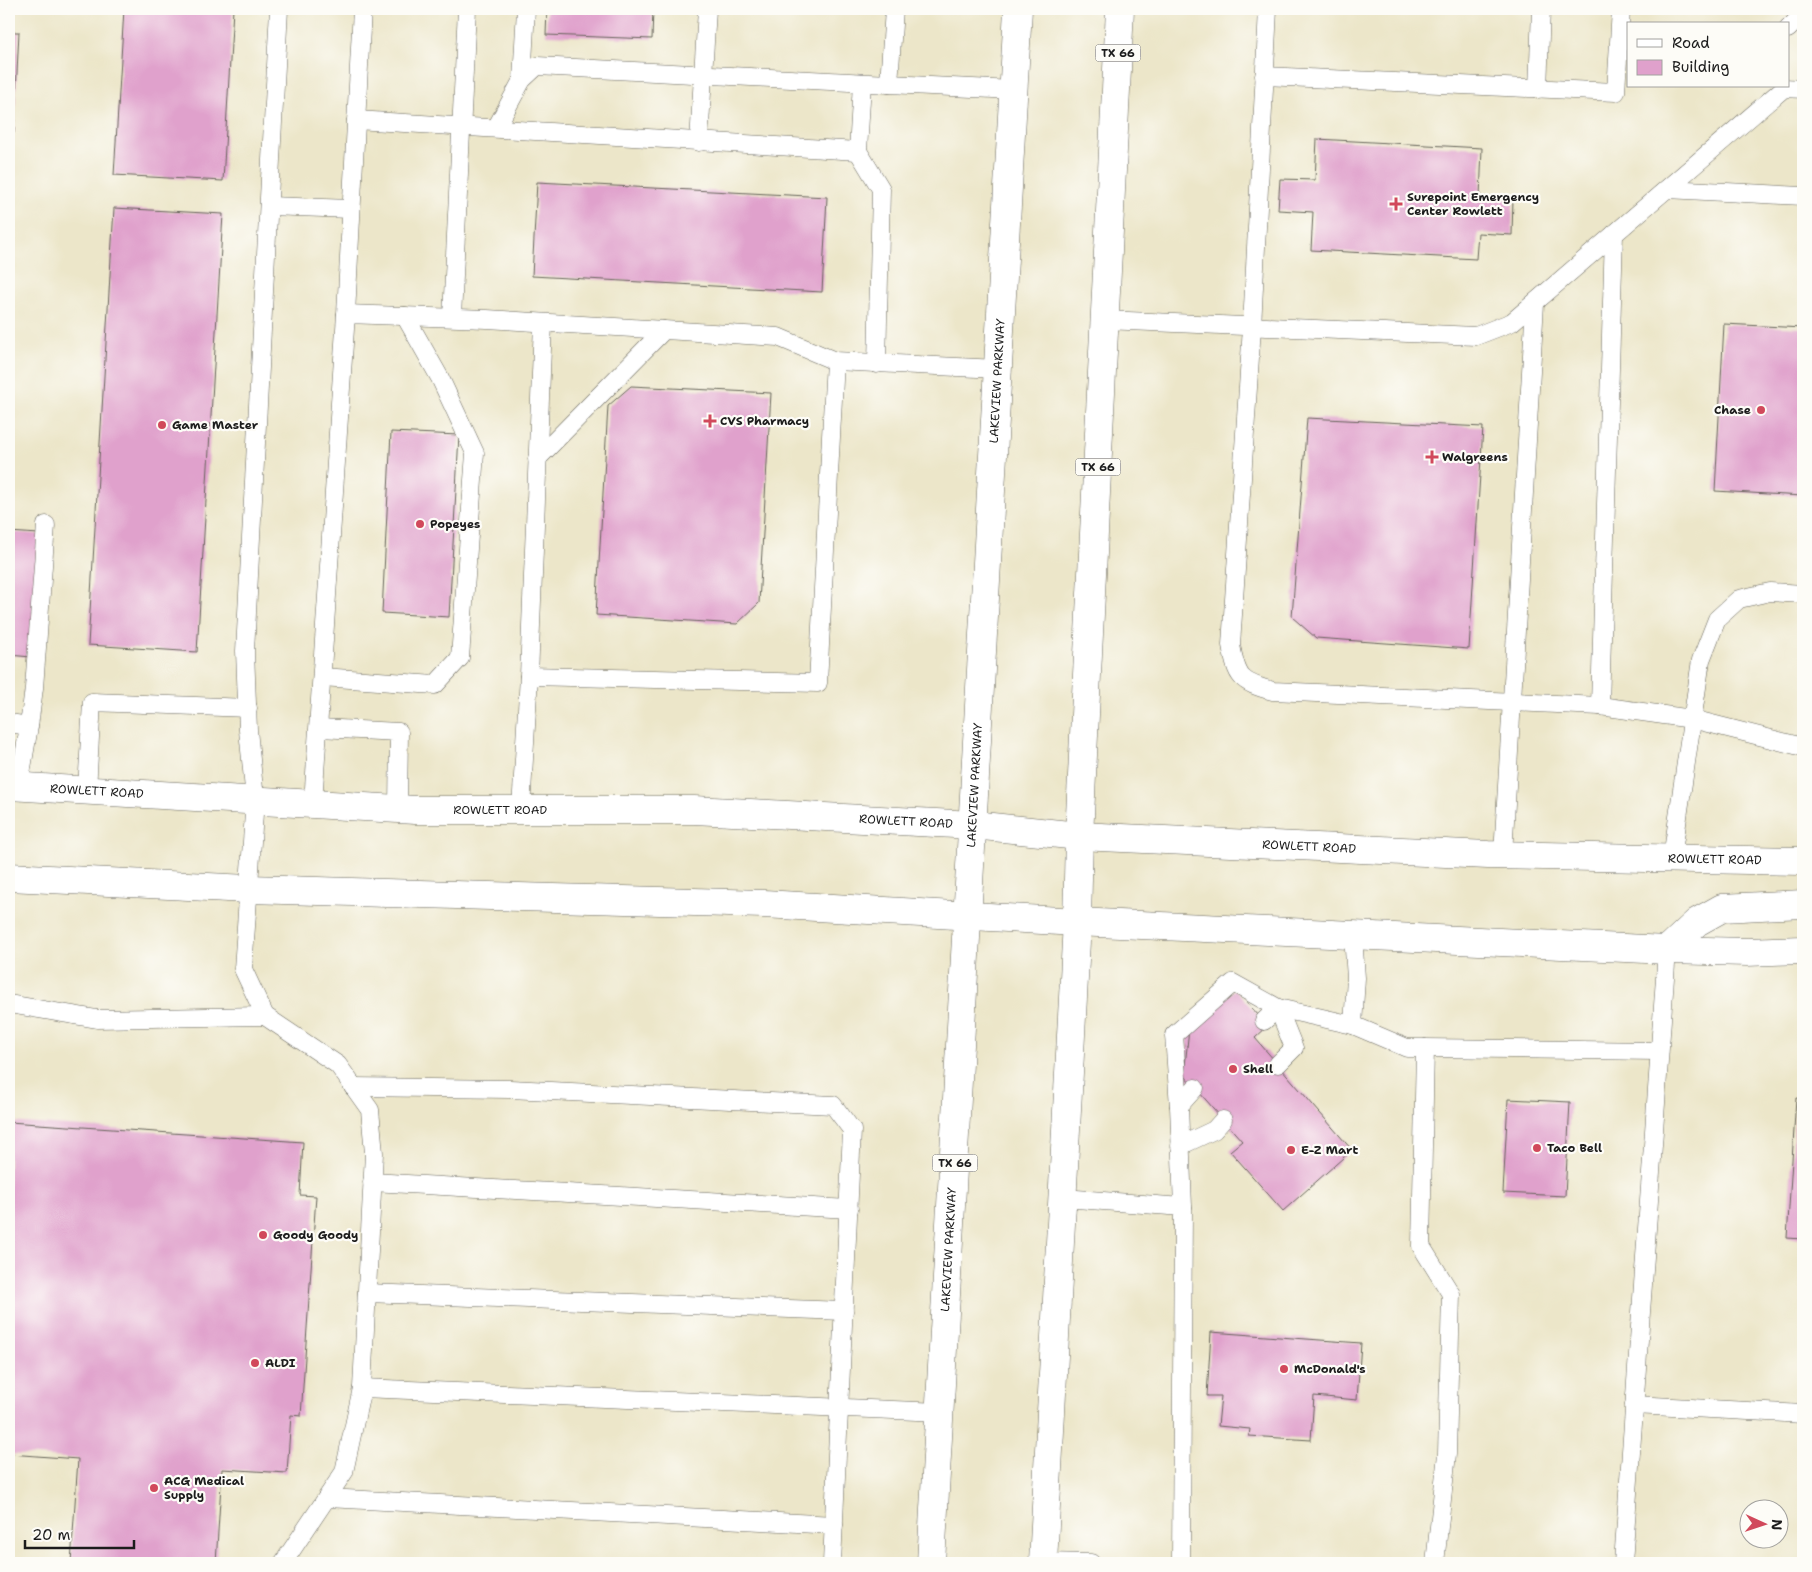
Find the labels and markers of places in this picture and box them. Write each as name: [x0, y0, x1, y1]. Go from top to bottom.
place label: Surepoint Emergency Center Rowlett: [1407, 189, 1539, 219]
marker: Surepoint Emergency Center Rowlett: [1389, 197, 1403, 211]
place label: Chase: [1714, 402, 1751, 418]
marker: Chase: [1755, 404, 1767, 416]
place label: CVS Pharmacy: [720, 413, 809, 429]
marker: CVS Pharmacy: [704, 415, 716, 427]
place label: Game Master: [172, 417, 259, 433]
marker: Game Master: [156, 419, 168, 431]
place label: Walgreens: [1442, 449, 1508, 465]
marker: Walgreens: [1426, 451, 1438, 463]
place label: Popeyes: [430, 516, 480, 532]
marker: Popeyes: [414, 518, 426, 530]
place label: Shell: [1243, 1061, 1273, 1077]
marker: Shell: [1227, 1063, 1239, 1075]
place label: Taco Bell: [1547, 1140, 1602, 1156]
place label: E-Z Mart: [1301, 1142, 1358, 1158]
marker: Taco Bell: [1531, 1142, 1543, 1154]
marker: E-Z Mart: [1285, 1144, 1297, 1156]
place label: Goody Goody: [273, 1227, 358, 1243]
marker: Goody Goody: [257, 1229, 269, 1241]
place label: ALDI: [265, 1355, 296, 1371]
marker: ALDI: [249, 1357, 261, 1369]
place label: McDonald's: [1294, 1361, 1366, 1377]
marker: McDonald's: [1278, 1363, 1290, 1375]
place label: ACG Medical Supply: [164, 1473, 244, 1503]
marker: ACG Medical Supply: [148, 1482, 160, 1494]

